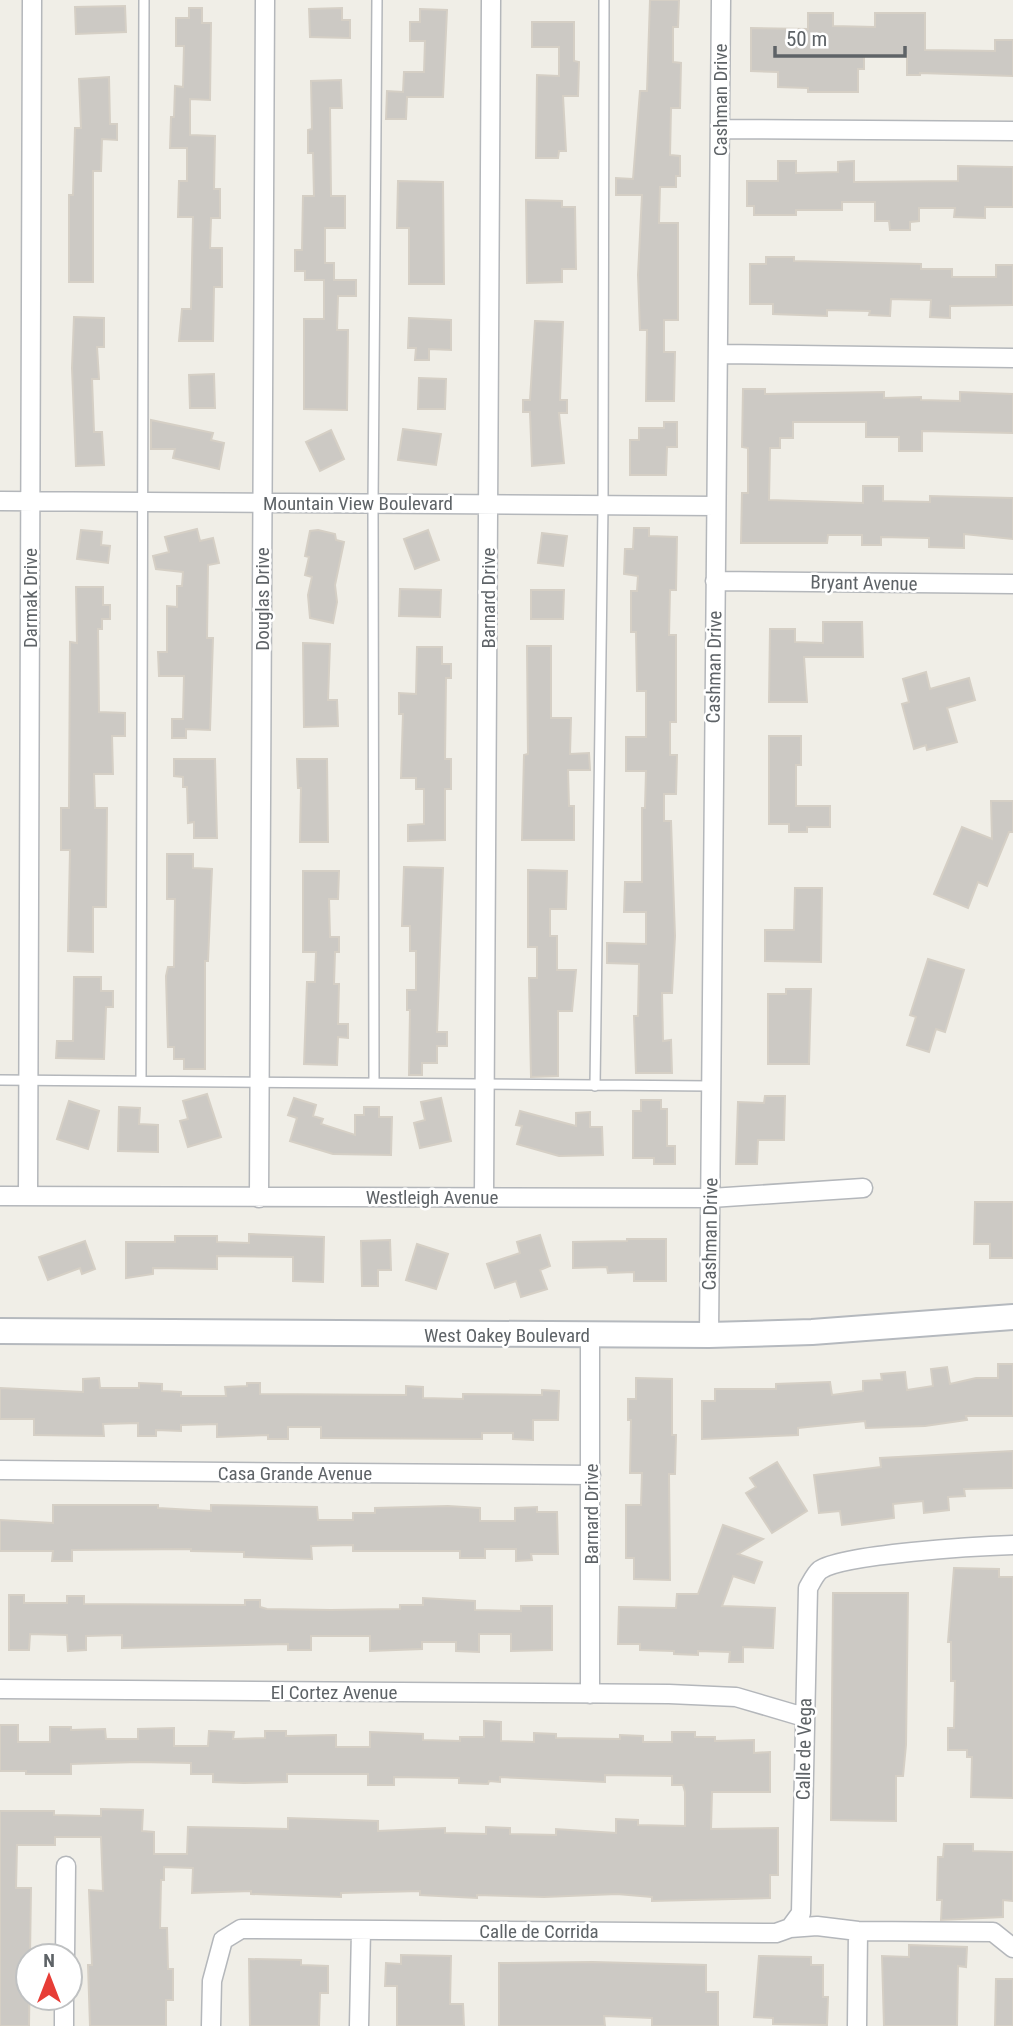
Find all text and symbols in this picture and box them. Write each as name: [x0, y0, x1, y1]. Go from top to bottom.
scale bar: [775, 14, 904, 58]
text: 50 m: [786, 27, 827, 51]
street label: Cashman Drive: [709, 44, 732, 156]
street label: Mountain View Boulevard: [263, 492, 453, 515]
street label: Douglas Drive: [251, 547, 274, 651]
street label: Barnard Drive: [477, 547, 500, 648]
street label: Darmak Drive: [19, 548, 42, 648]
street label: Bryant Avenue: [810, 571, 918, 595]
street label: Cashman Drive: [702, 610, 726, 723]
street label: Cashman Drive: [698, 1177, 722, 1290]
street label: Westleigh Avenue: [366, 1186, 498, 1209]
street label: West Oakey Boulevard: [424, 1324, 590, 1347]
street label: Casa Grande Avenue: [218, 1462, 372, 1485]
street label: Barnard Drive: [580, 1463, 603, 1564]
street label: El Cortez Avenue: [271, 1681, 397, 1704]
street label: Calle de Vega: [792, 1698, 816, 1800]
street label: Calle de Corrida: [479, 1920, 599, 1943]
north arrow: [14, 1942, 84, 2012]
text: N: [43, 1949, 55, 1972]

